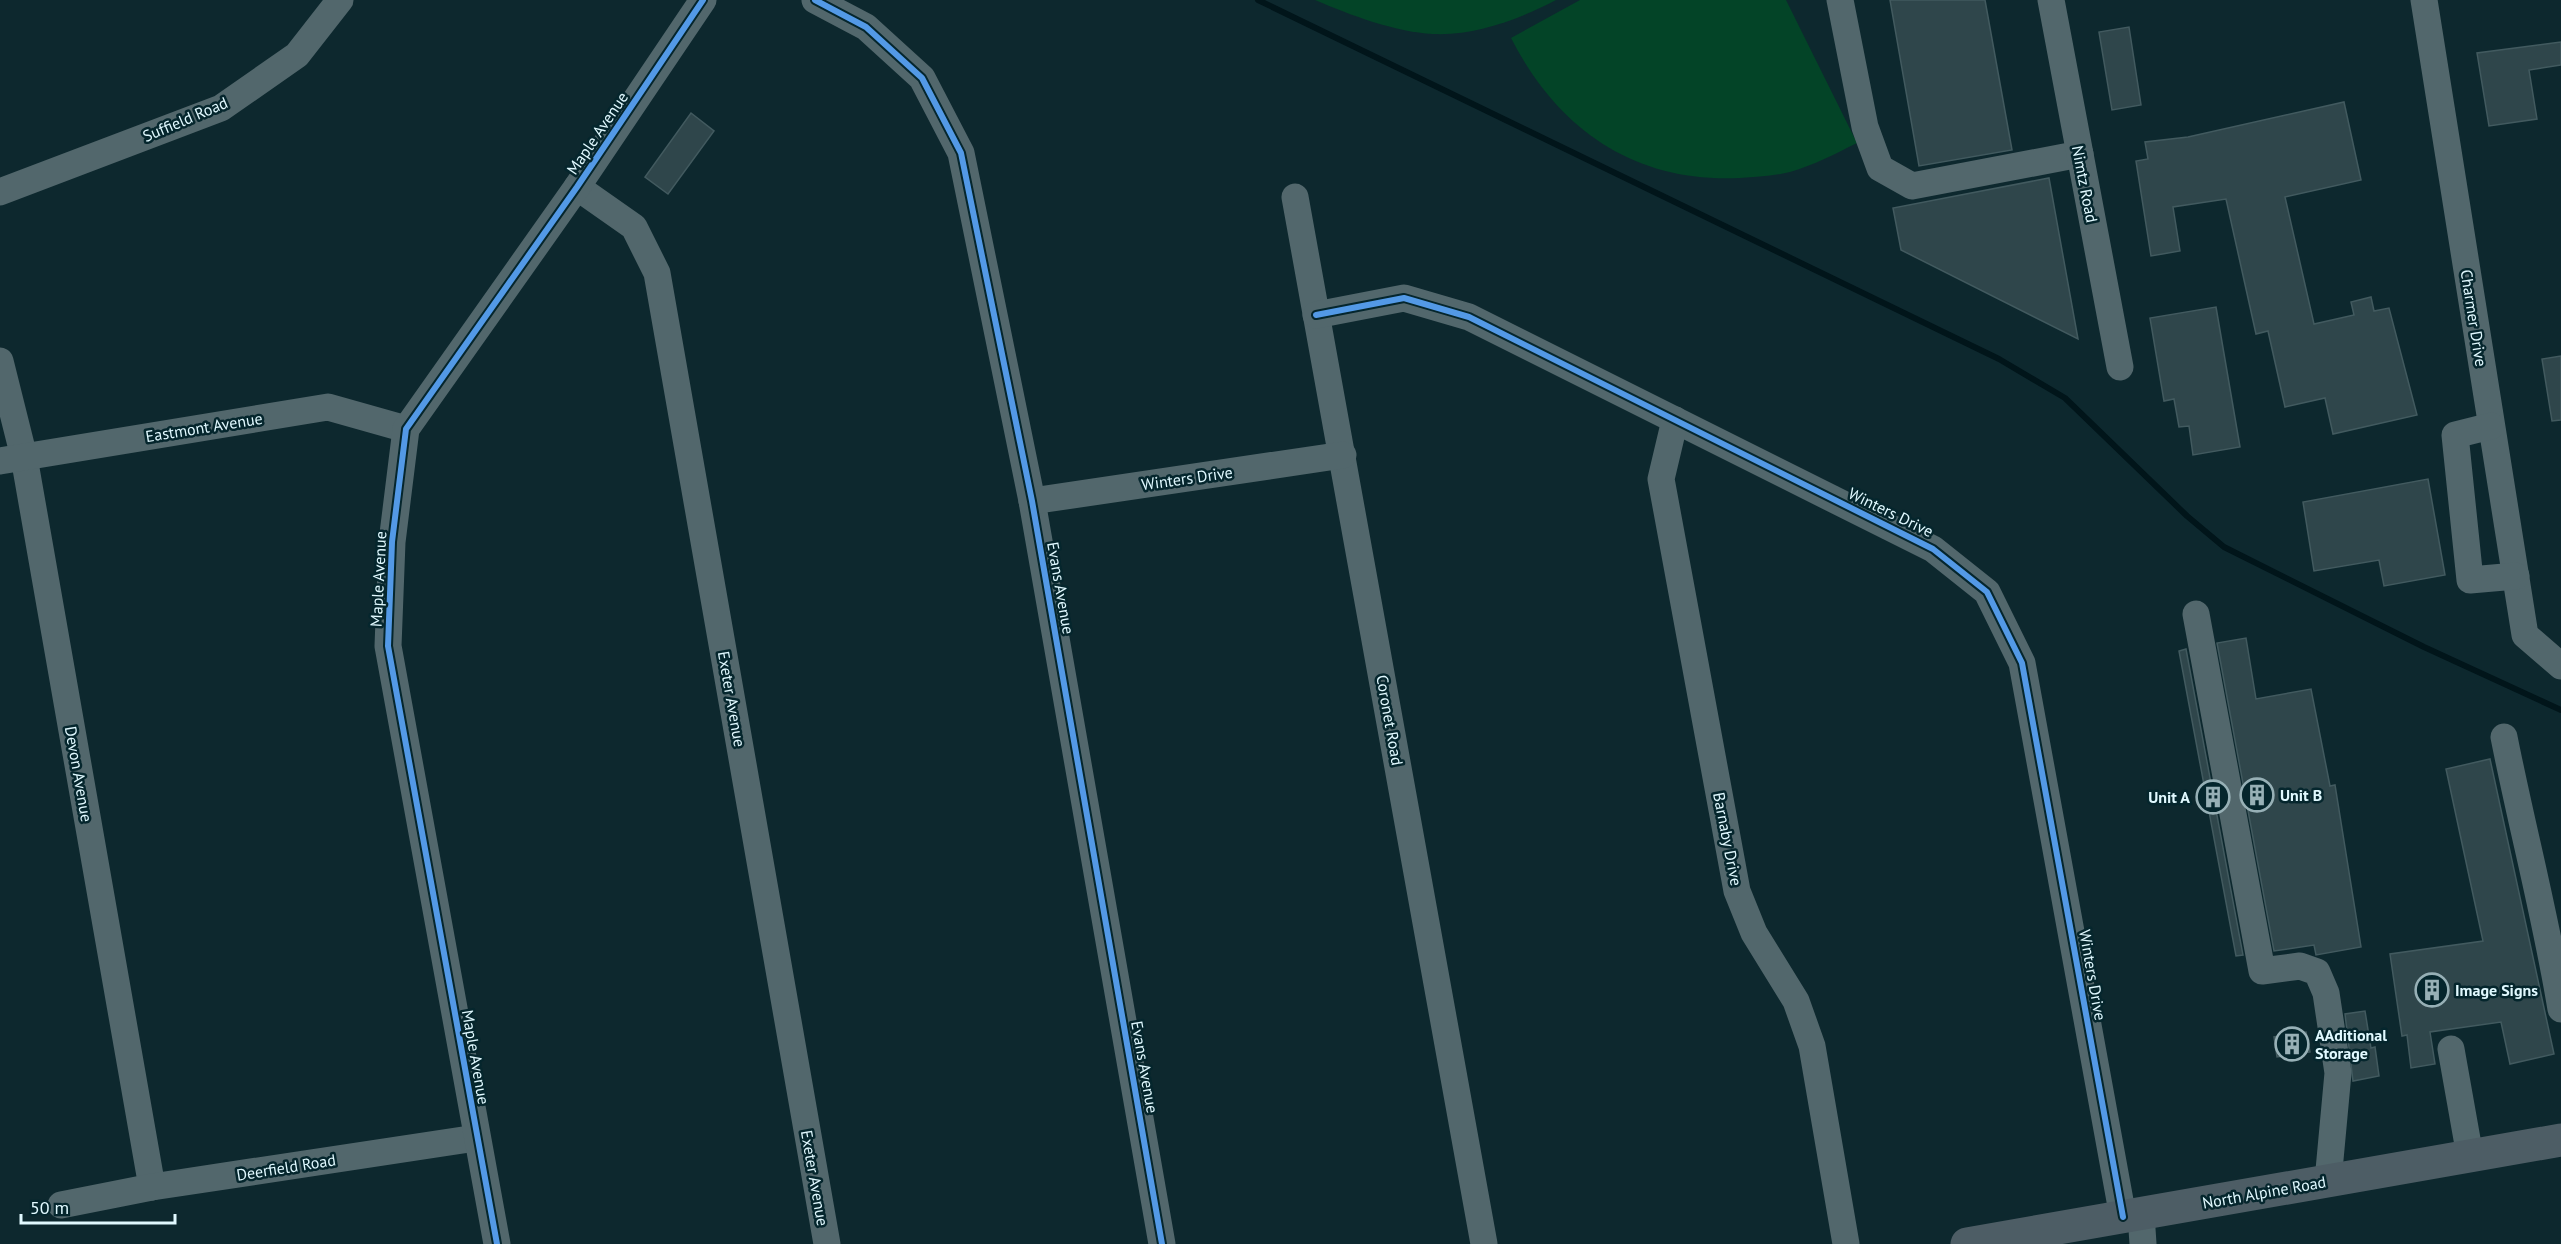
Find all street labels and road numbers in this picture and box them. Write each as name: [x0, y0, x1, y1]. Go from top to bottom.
street label: Maple Avenue: [562, 88, 632, 178]
street label: Suffield Road: [139, 92, 231, 146]
street label: Nimtz Road: [2068, 144, 2102, 224]
street label: Charmer Drive: [2456, 268, 2492, 368]
street label: Eastmont Avenue: [144, 408, 264, 446]
street label: Winters Drive: [1140, 462, 1234, 494]
street label: Winters Drive: [1845, 483, 1937, 541]
street label: Maple Avenue: [366, 531, 390, 627]
street label: Evans Avenue: [1043, 540, 1079, 636]
street label: Exeter Avenue: [714, 649, 750, 749]
street label: Coronet Road: [1372, 673, 1408, 767]
street label: Devon Avenue: [61, 725, 97, 823]
street label: Barnaby Drive: [1709, 791, 1747, 887]
street label: Winters Drive: [2075, 928, 2111, 1022]
street label: Maple Avenue: [458, 1008, 494, 1106]
street label: Evans Avenue: [1127, 1019, 1163, 1115]
street label: Exeter Avenue: [797, 1128, 833, 1228]
street label: Deerfield Road: [235, 1149, 337, 1185]
street label: North Alpine Road: [2201, 1171, 2327, 1213]

